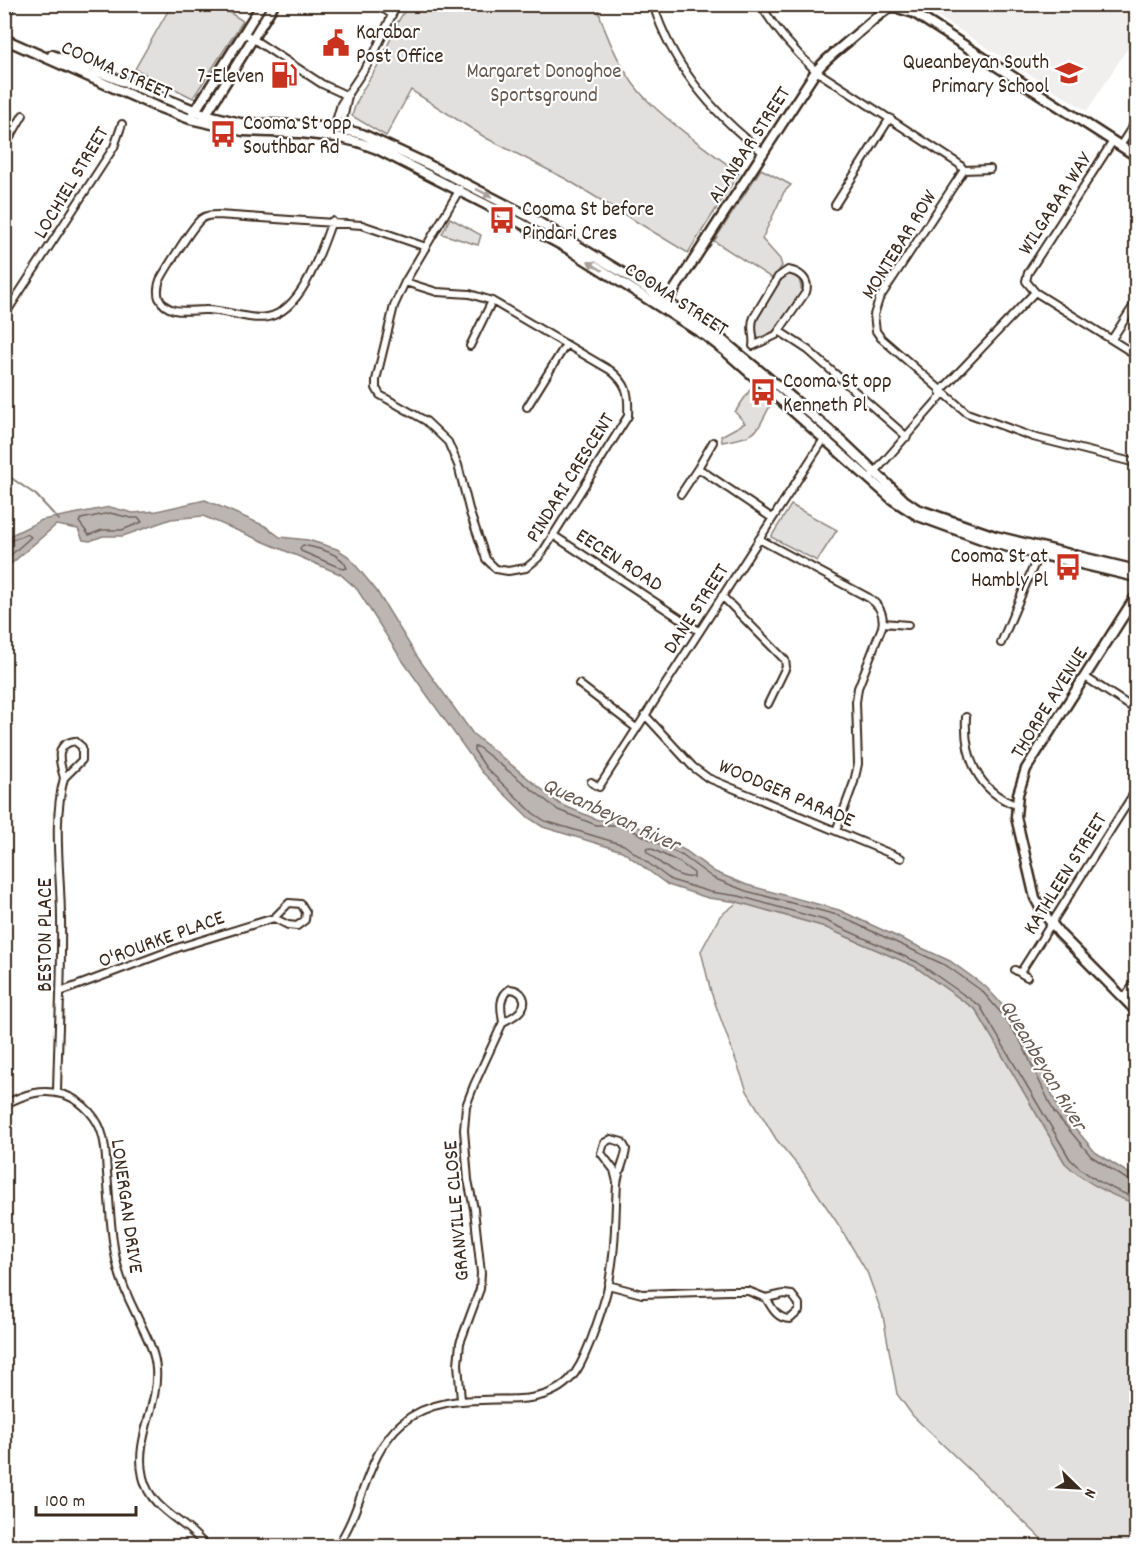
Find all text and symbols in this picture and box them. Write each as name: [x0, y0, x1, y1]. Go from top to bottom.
place label: Karabar Post Office: [356, 19, 444, 73]
public building icon: Karabar Post Office: [321, 28, 351, 58]
street label: COOMA STREET: [56, 34, 177, 110]
place label: Queanbeyan South Primary School: [903, 49, 1049, 103]
park label: Margaret Donoghoe Sportsground: [466, 58, 622, 112]
school or university icon: Queanbeyan South Primary School: [1054, 58, 1084, 88]
fuel station icon: 7-Eleven: [269, 60, 299, 90]
place label: 7-Eleven: [197, 63, 264, 93]
street label: ALANBAR STREET: [702, 81, 800, 210]
place label: Cooma St opp Southbar Rd: [243, 110, 352, 164]
bus stop icon: Cooma St opp Southbar Rd: [208, 119, 238, 149]
street label: LOCHIEL STREET: [27, 121, 118, 246]
street label: WILGABAR WAY: [1012, 146, 1102, 262]
street label: MONTEBAR ROW: [855, 184, 946, 306]
one-way arrow: [475, 189, 492, 198]
place label: Cooma St before Pindari Cres: [522, 196, 654, 250]
bus stop icon: Cooma St before Pindari Cres: [487, 205, 517, 235]
street label: COOMA STREET: [618, 256, 734, 346]
one-way arrow: [587, 261, 603, 272]
place label: Cooma St opp Kenneth Pl: [783, 368, 892, 422]
bus stop icon: Cooma St opp Kenneth Pl: [748, 377, 778, 407]
street label: PINDARI CRESCENT: [520, 407, 624, 549]
street label: EECEN ROAD: [569, 522, 668, 601]
place label: Cooma St at Hambly Pl: [950, 543, 1048, 597]
bus stop icon: Cooma St at Hambly Pl: [1053, 552, 1083, 582]
street label: DANE STREET: [657, 558, 738, 661]
street label: THORPE AVENUE: [1004, 642, 1097, 765]
street label: WOODGER PARADE: [713, 753, 859, 837]
water label: Queanbeyan River: [537, 771, 687, 863]
street label: KATHLEEN STREET: [1017, 807, 1116, 941]
street label: BESTON PLACE: [32, 878, 62, 992]
street label: O'ROURKE PLACE: [95, 904, 230, 978]
water label: Queanbeyan River: [991, 994, 1095, 1140]
street label: LONERGAN DRIVE: [101, 1137, 149, 1276]
street label: GRANVILLE CLOSE: [437, 1139, 479, 1282]
north arrow: [1048, 1458, 1108, 1518]
scale bar: [36, 1479, 136, 1517]
text: N: [1077, 1485, 1102, 1501]
text: 100 m: [45, 1490, 85, 1515]

